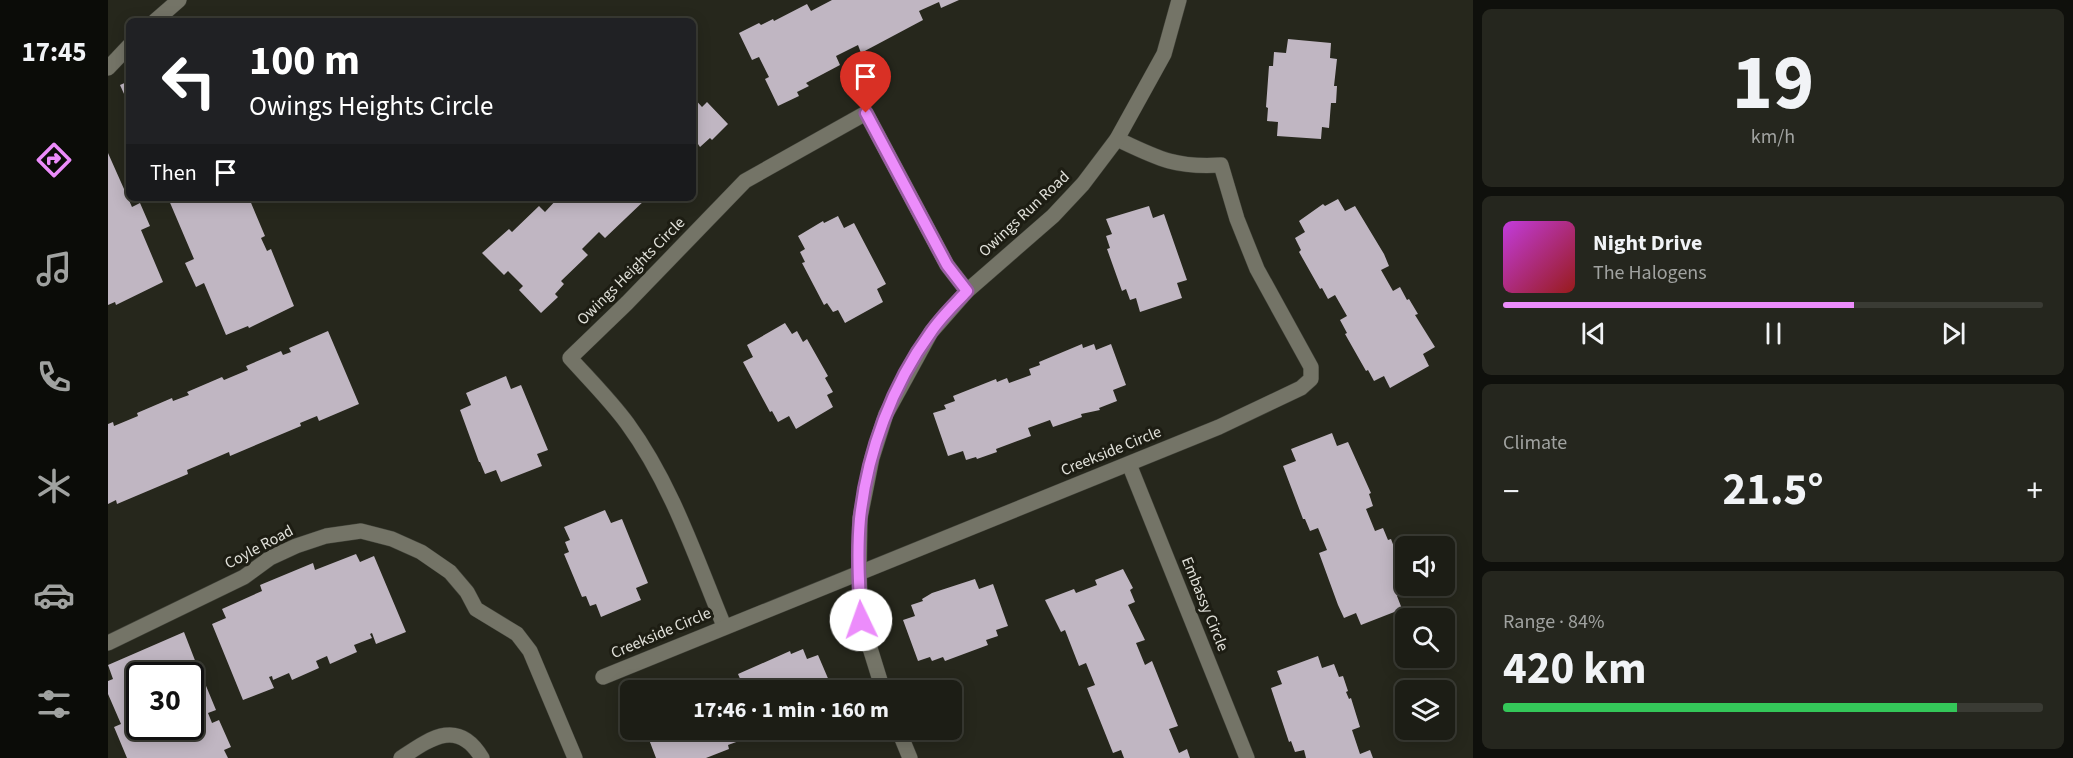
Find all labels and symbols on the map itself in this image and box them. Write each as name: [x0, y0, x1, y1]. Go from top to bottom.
pin: [840, 51, 891, 113]
street label: Owings Run Road: [974, 166, 1074, 262]
street label: Owings Heights Circle: [572, 212, 690, 330]
street label: Creekside Circle: [1057, 421, 1165, 481]
street label: Coyle Road: [221, 520, 297, 574]
street label: Embassy Circle: [1176, 553, 1234, 655]
position arrow: [829, 588, 893, 652]
street label: Creekside Circle: [608, 602, 714, 664]
speed limit sign: 30: [126, 662, 204, 740]

